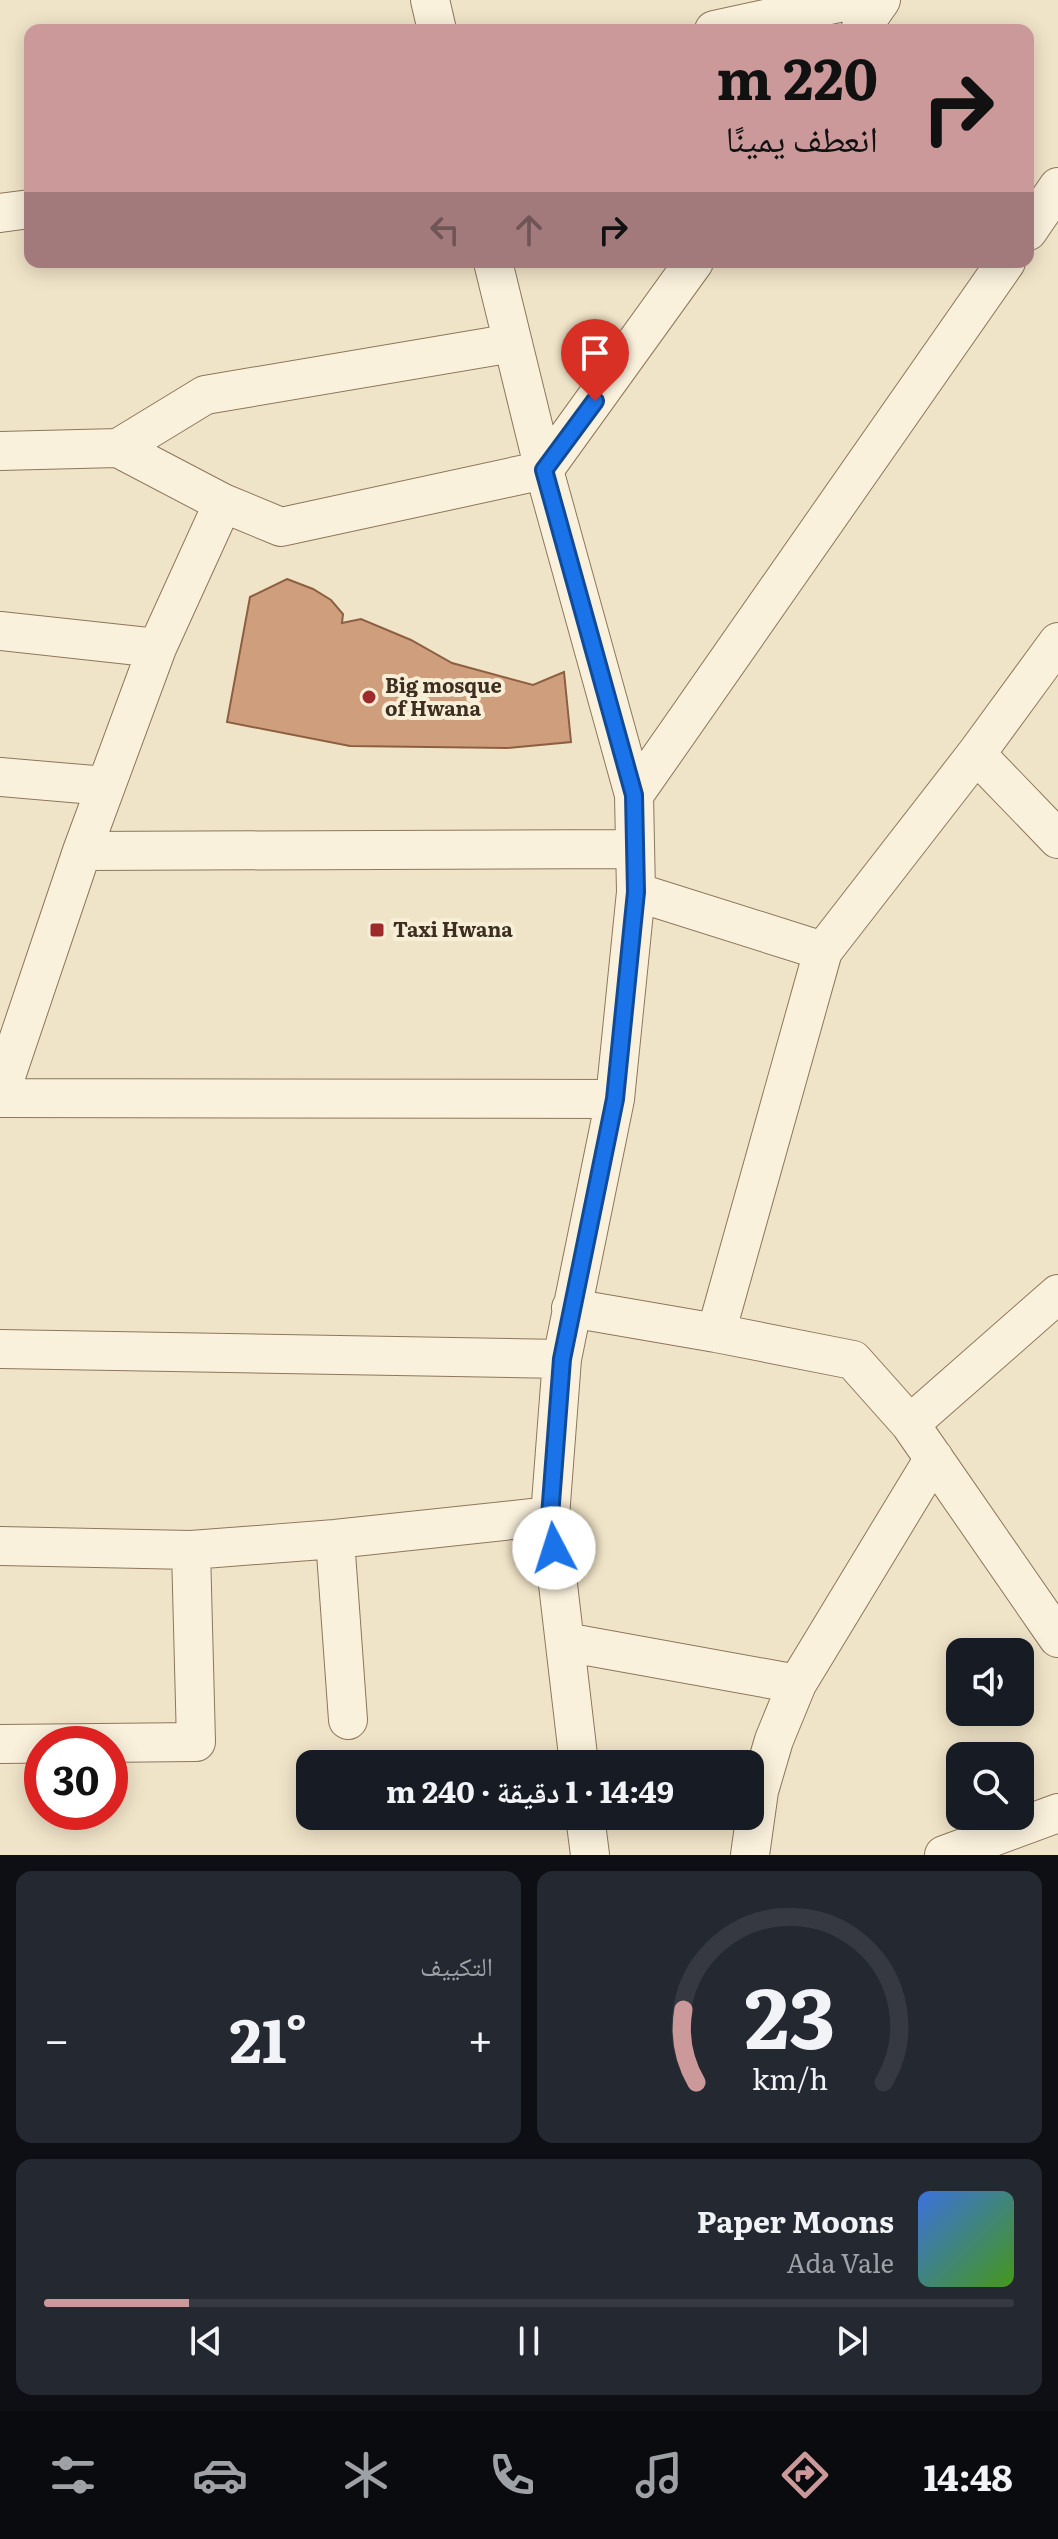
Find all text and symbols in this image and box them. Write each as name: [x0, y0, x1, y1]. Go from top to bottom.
text: 220 m: [716, 34, 878, 117]
icon: right: [906, 56, 1010, 160]
text: انعطف يمينًا: [726, 110, 878, 163]
icon: left: [423, 208, 467, 252]
icon: ahead: [507, 208, 551, 252]
icon: right: [591, 208, 635, 252]
pin: [561, 319, 629, 401]
icon: arrive: [573, 331, 617, 375]
place label: Big mosque of Hwana: [385, 669, 502, 722]
marker: Big mosque of Hwana: [360, 688, 378, 706]
place label: Taxi Hwana: [393, 913, 513, 943]
marker: Taxi Hwana: [368, 921, 386, 939]
position arrow: [512, 1506, 596, 1590]
map controls: [946, 1638, 1034, 1830]
button: sound: [946, 1638, 1034, 1726]
speed limit sign: 30: [24, 1726, 128, 1830]
button: search: [946, 1742, 1034, 1830]
text: 14:49 · 1 دقيقة · 240 m: [386, 1768, 674, 1812]
text: التكييف: [420, 1945, 493, 1984]
text: 23: [744, 1951, 835, 2075]
text: 21°: [229, 1992, 308, 2081]
text: −: [44, 2004, 70, 2070]
text: +: [467, 2004, 493, 2070]
text: km/h: [751, 2056, 828, 2099]
text: Paper Moons: [697, 2198, 894, 2242]
text: Ada Vale: [787, 2242, 894, 2281]
icon: previous: [184, 2319, 228, 2363]
icon: pause: [507, 2319, 551, 2363]
icon: next: [830, 2319, 874, 2363]
icon: filters: [45, 2447, 101, 2503]
icon: car: [192, 2447, 248, 2503]
icon: climate: [338, 2447, 394, 2503]
icon: phone: [484, 2447, 540, 2503]
icon: music: [631, 2447, 687, 2503]
icon: directions: [777, 2447, 833, 2503]
text: 14:48: [923, 2449, 1013, 2502]

